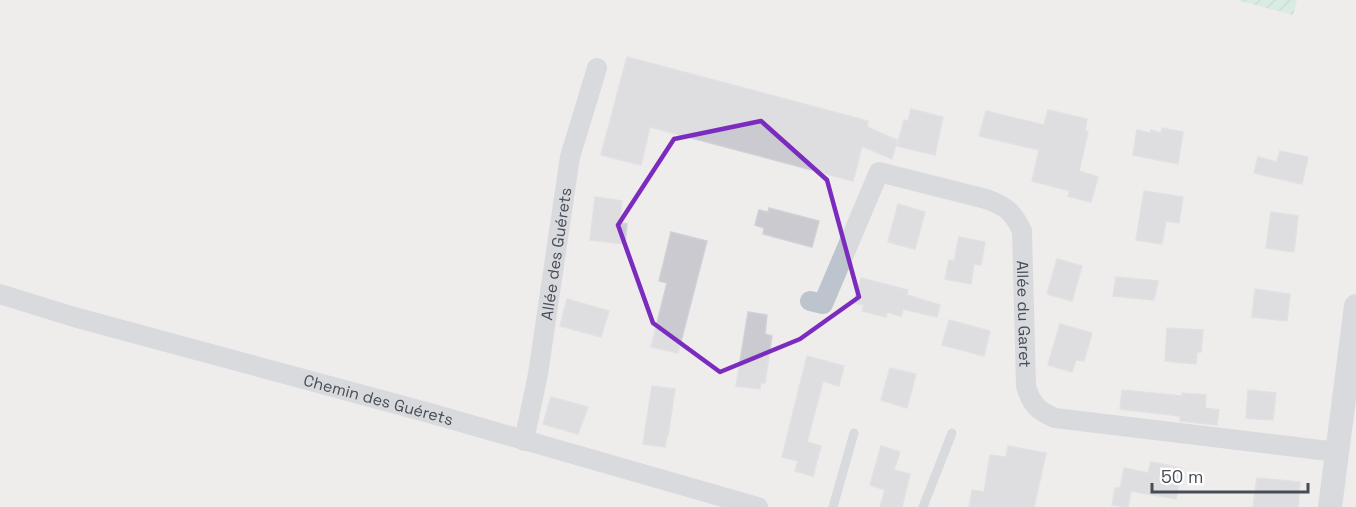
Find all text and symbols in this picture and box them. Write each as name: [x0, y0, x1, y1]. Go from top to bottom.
street label: Allée des Guérets: [536, 186, 576, 322]
street label: Allée du Garet: [1012, 260, 1036, 368]
street label: Chemin des Guérets: [301, 370, 456, 430]
scale bar: [1152, 456, 1308, 494]
text: 50 m: [1161, 465, 1203, 488]

